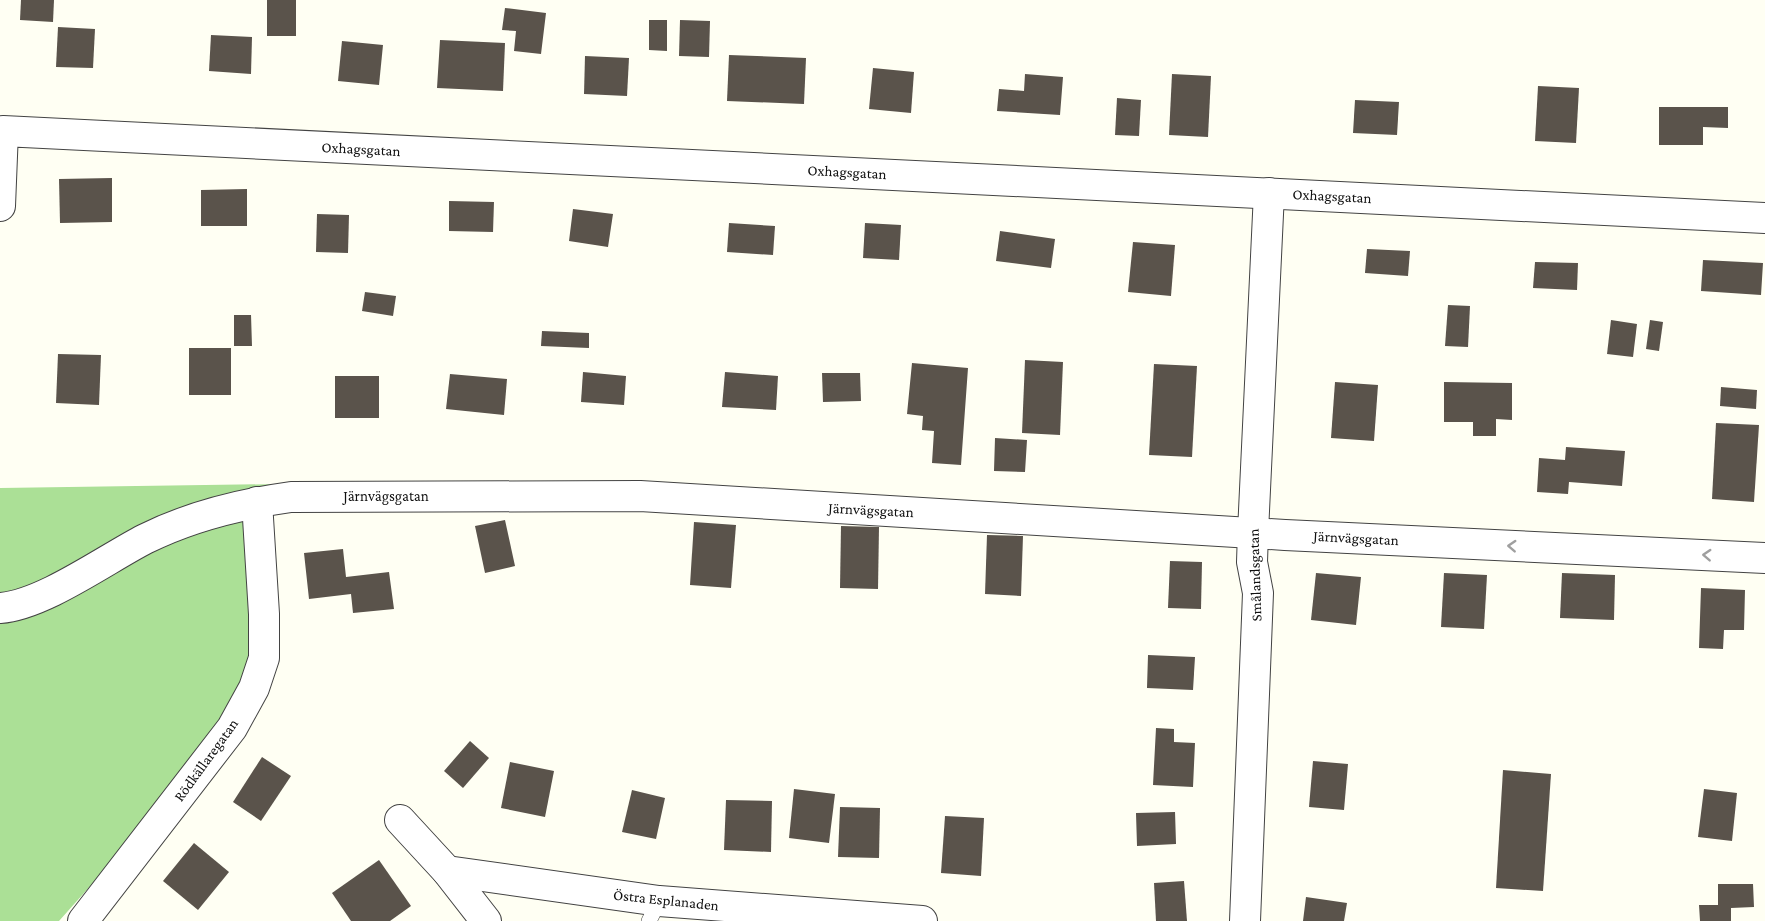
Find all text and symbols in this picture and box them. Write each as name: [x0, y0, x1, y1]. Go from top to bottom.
street label: Oxhagsgatan: [321, 139, 401, 160]
street label: Oxhagsgatan: [807, 162, 887, 183]
street label: Oxhagsgatan: [1292, 186, 1372, 207]
street label: Järnvägsgatan: [341, 488, 429, 505]
street label: Järnvägsgatan: [826, 500, 914, 521]
street label: Smålandsgatan: [1245, 528, 1266, 622]
street label: Järnvägsgatan: [1311, 528, 1399, 549]
one-way arrow: [1507, 539, 1516, 552]
one-way arrow: [1702, 549, 1711, 562]
street label: Rödkällaregatan: [171, 716, 242, 805]
street label: Östra Esplanaden: [612, 887, 720, 914]

